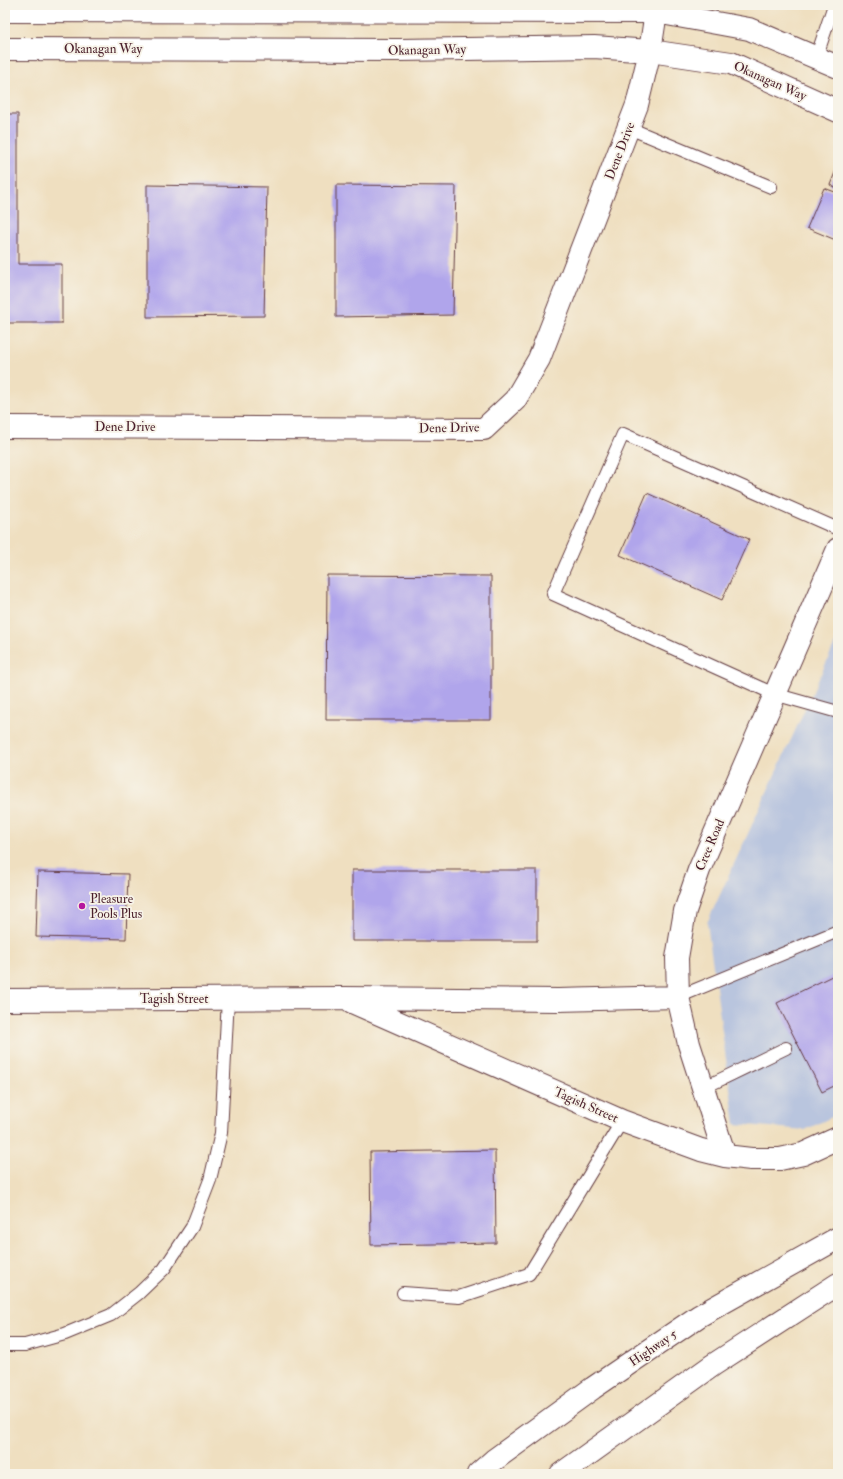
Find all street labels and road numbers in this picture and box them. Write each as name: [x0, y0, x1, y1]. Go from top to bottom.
street label: Okanagan Way: [64, 41, 142, 58]
street label: Okanagan Way: [388, 41, 467, 60]
street label: Okanagan Way: [731, 58, 809, 105]
street label: Dene Drive: [602, 119, 639, 182]
street label: Dene Drive: [95, 419, 156, 435]
street label: Dene Drive: [419, 419, 480, 437]
street label: Cree Road: [692, 816, 728, 873]
street label: Tagish Street: [140, 991, 208, 1007]
street label: Tagish Street: [551, 1084, 621, 1126]
street label: Highway 5: [626, 1326, 681, 1371]

